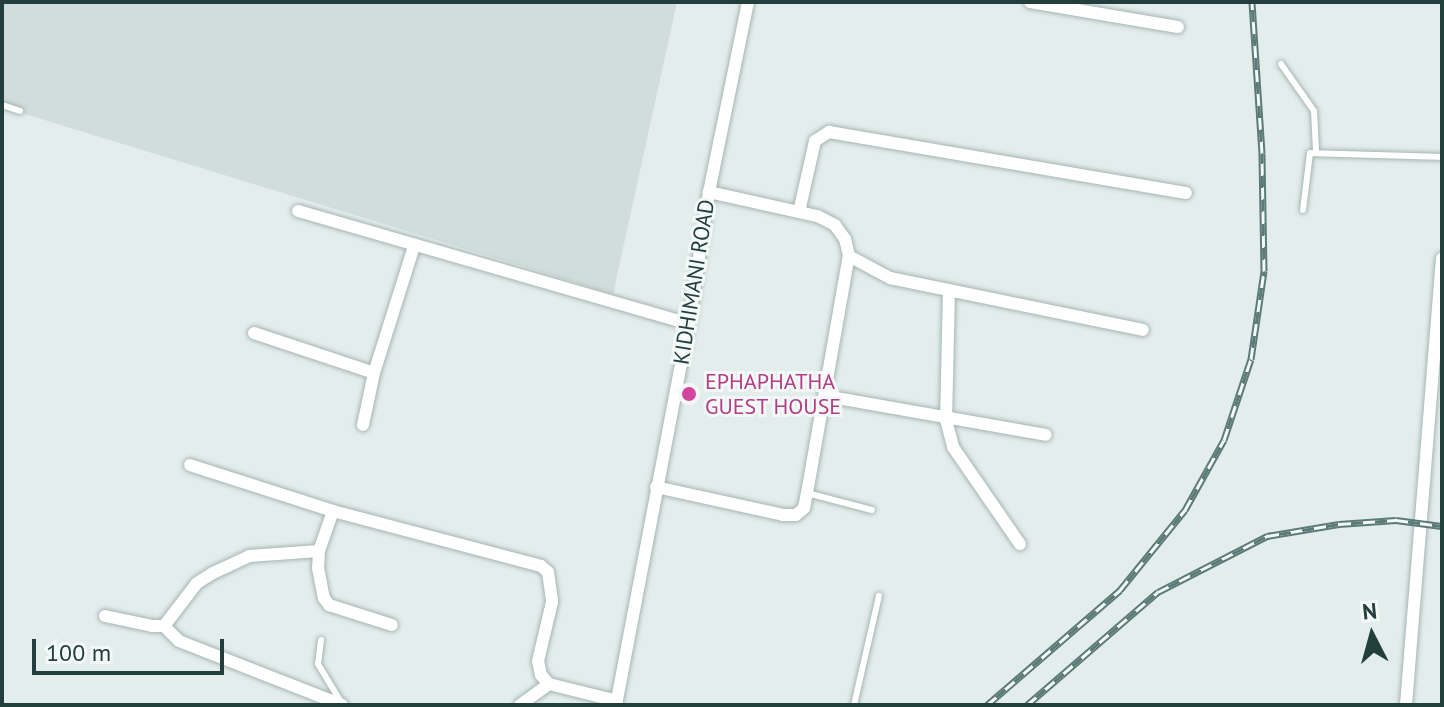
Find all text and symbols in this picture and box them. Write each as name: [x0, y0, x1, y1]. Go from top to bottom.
street label: KIDHIMANI ROAD: [668, 198, 720, 366]
place label: EPHAPHATHA GUEST HOUSE: [705, 368, 842, 420]
marker: EPHAPHATHA GUEST HOUSE: [680, 385, 698, 403]
north arrow: [1332, 595, 1412, 675]
text: N: [1361, 596, 1378, 626]
scale bar: [36, 623, 228, 673]
text: 100 m: [46, 637, 111, 668]

